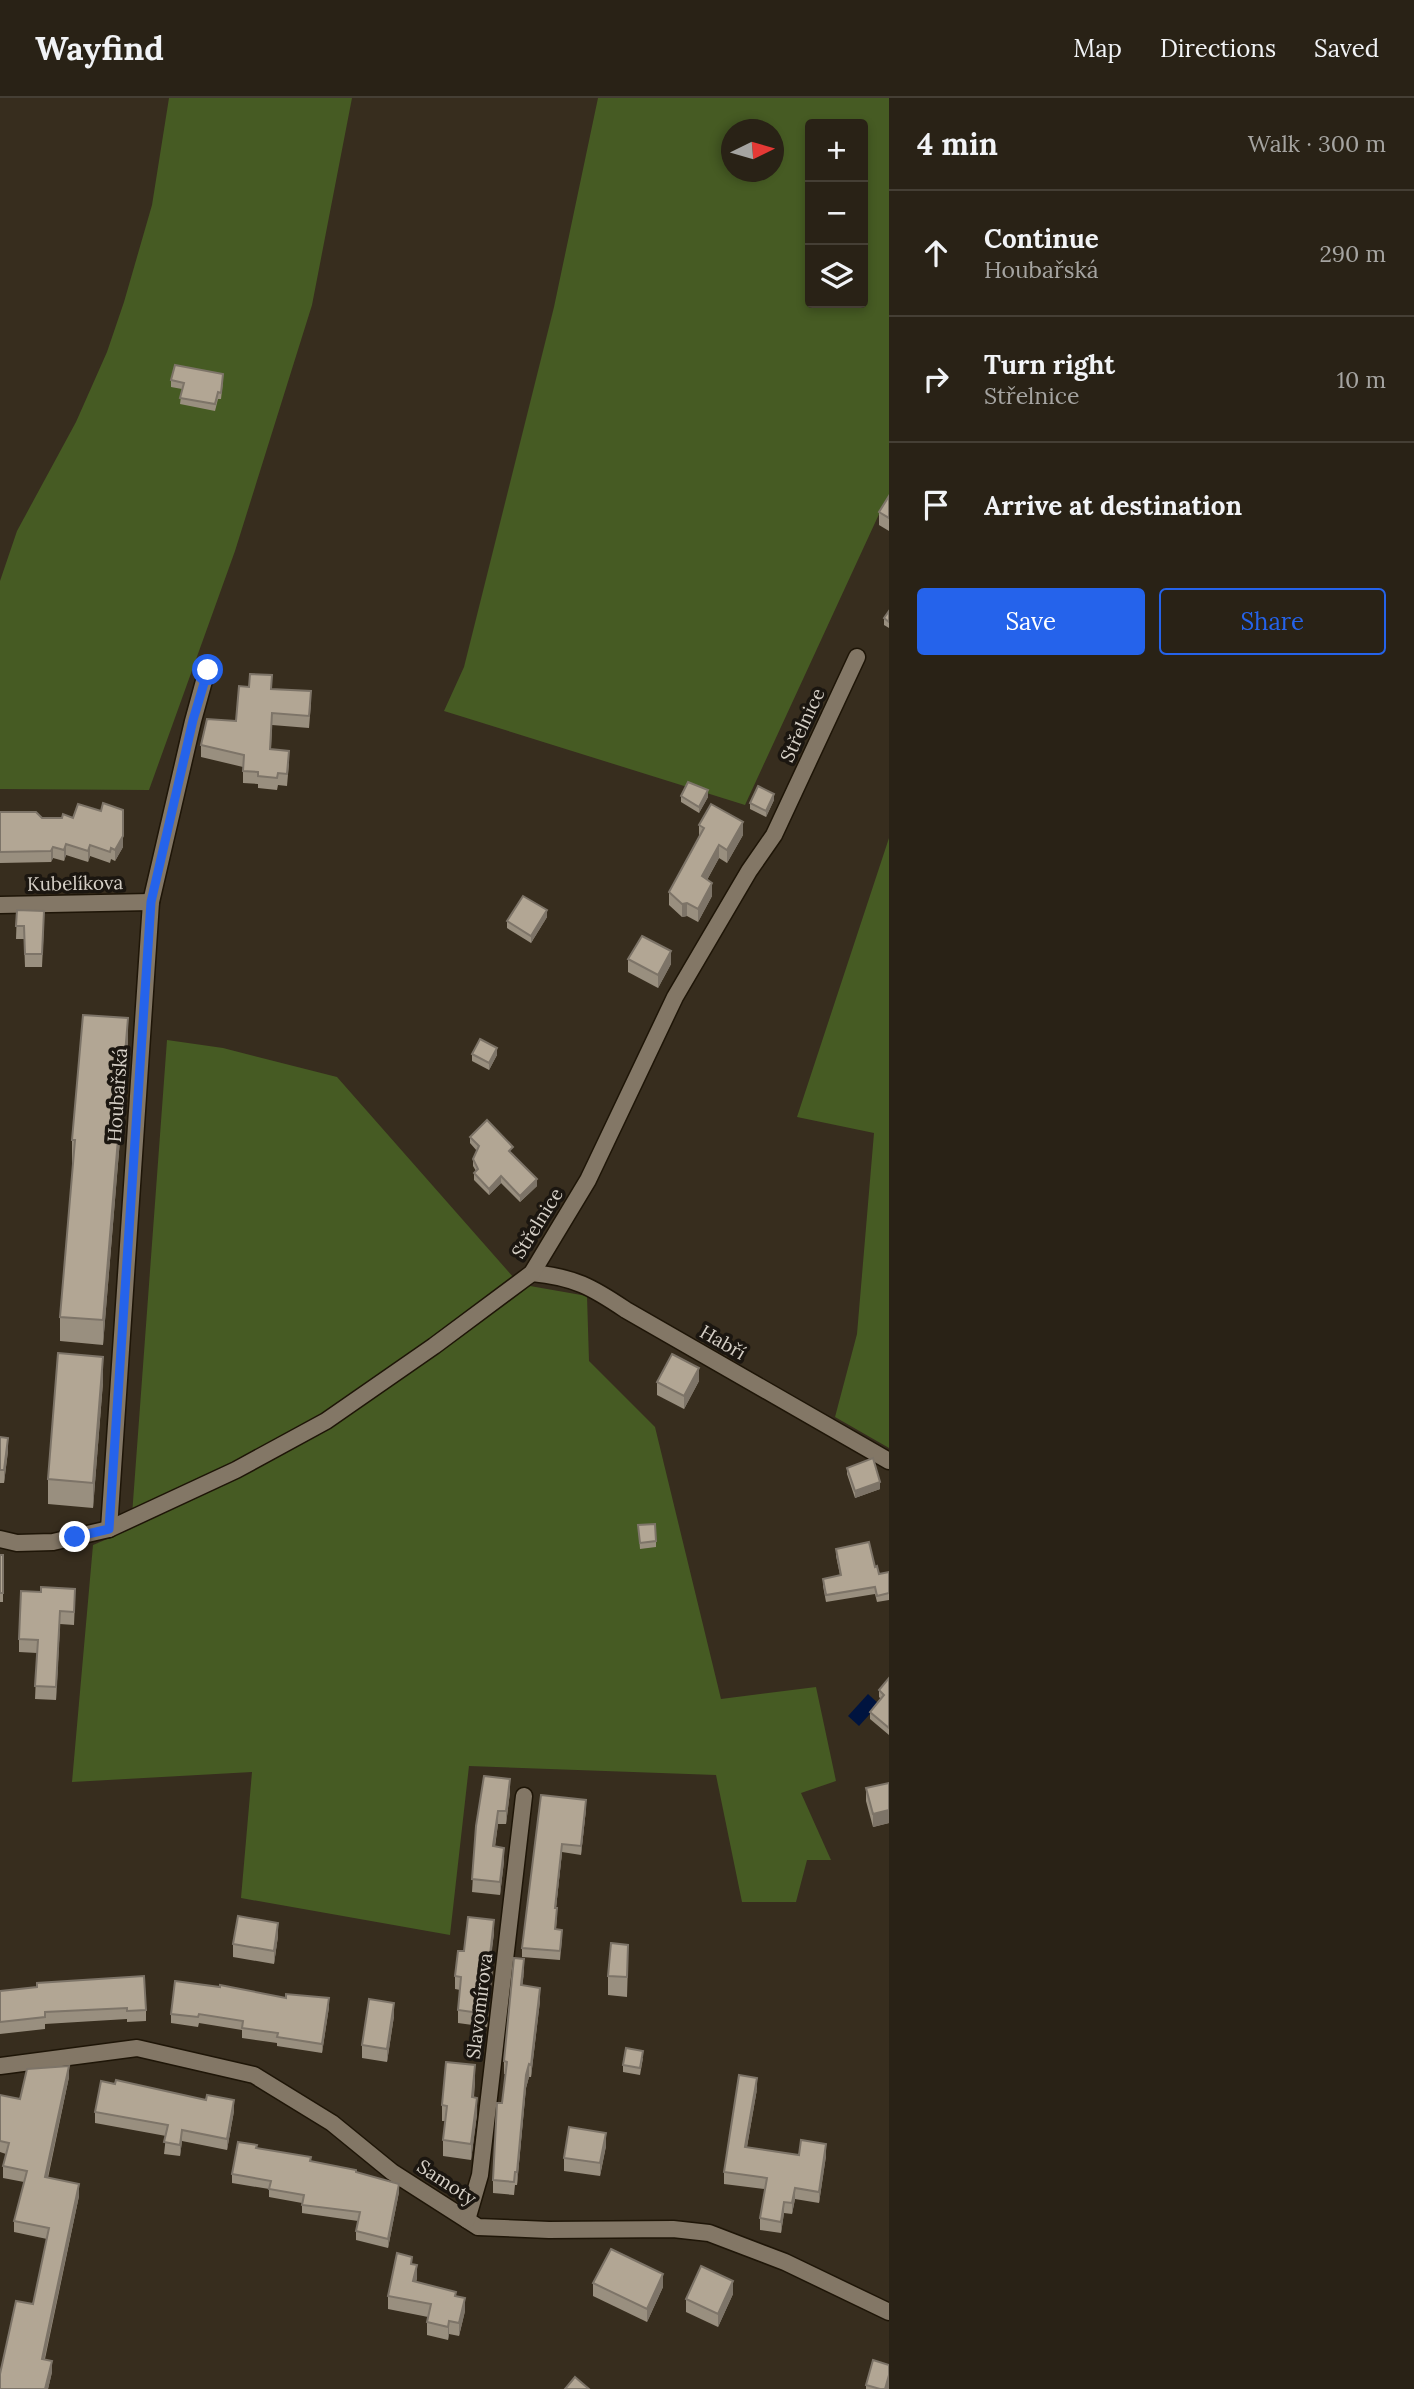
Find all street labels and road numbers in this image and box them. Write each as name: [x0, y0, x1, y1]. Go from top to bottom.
street label: Střelnice: [774, 684, 830, 766]
street label: Kubelíkova: [27, 870, 124, 896]
street label: Houbařská: [102, 1047, 132, 1143]
street label: Střelnice: [506, 1183, 568, 1263]
street label: Habří: [696, 1319, 750, 1365]
street label: Slavomírova: [461, 1951, 497, 2060]
street label: Samoty: [413, 2154, 481, 2210]

